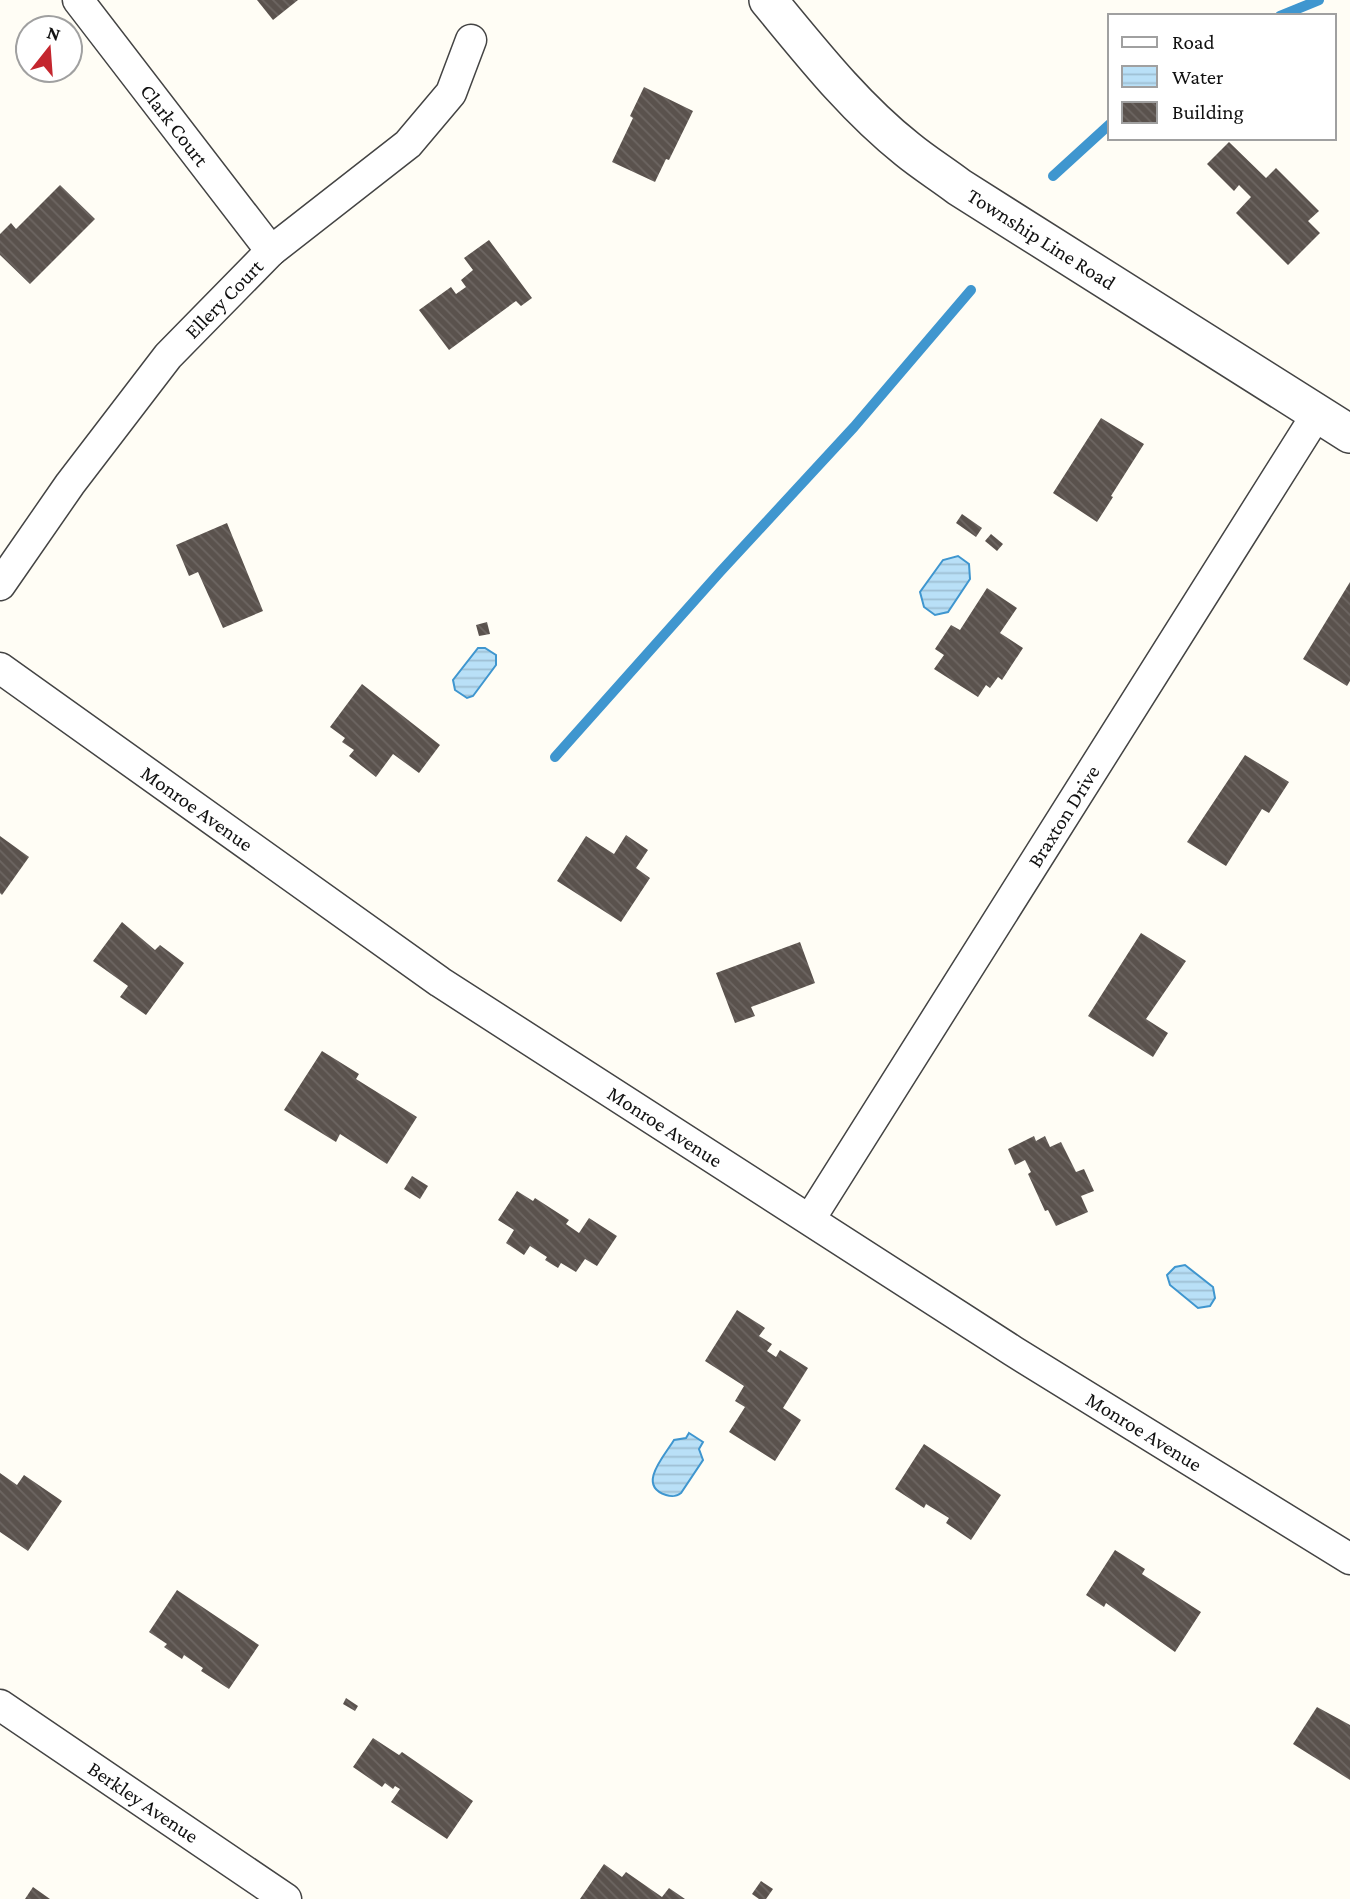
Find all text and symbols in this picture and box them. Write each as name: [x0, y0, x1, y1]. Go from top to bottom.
north arrow: [14, 14, 84, 84]
legend: [1108, 14, 1336, 140]
text: N: [45, 21, 63, 45]
text: Road: [1172, 30, 1215, 54]
text: Water: [1172, 65, 1224, 89]
street label: Clark Court: [135, 79, 214, 172]
text: Building: [1172, 100, 1244, 124]
street label: Township Line Road: [963, 183, 1120, 295]
street label: Ellery Court: [180, 254, 269, 343]
street label: Monroe Avenue: [136, 761, 258, 857]
street label: Braxton Drive: [1023, 761, 1105, 872]
street label: Monroe Avenue: [603, 1081, 727, 1173]
street label: Monroe Avenue: [1082, 1387, 1206, 1477]
street label: Berkley Avenue: [83, 1756, 203, 1848]

